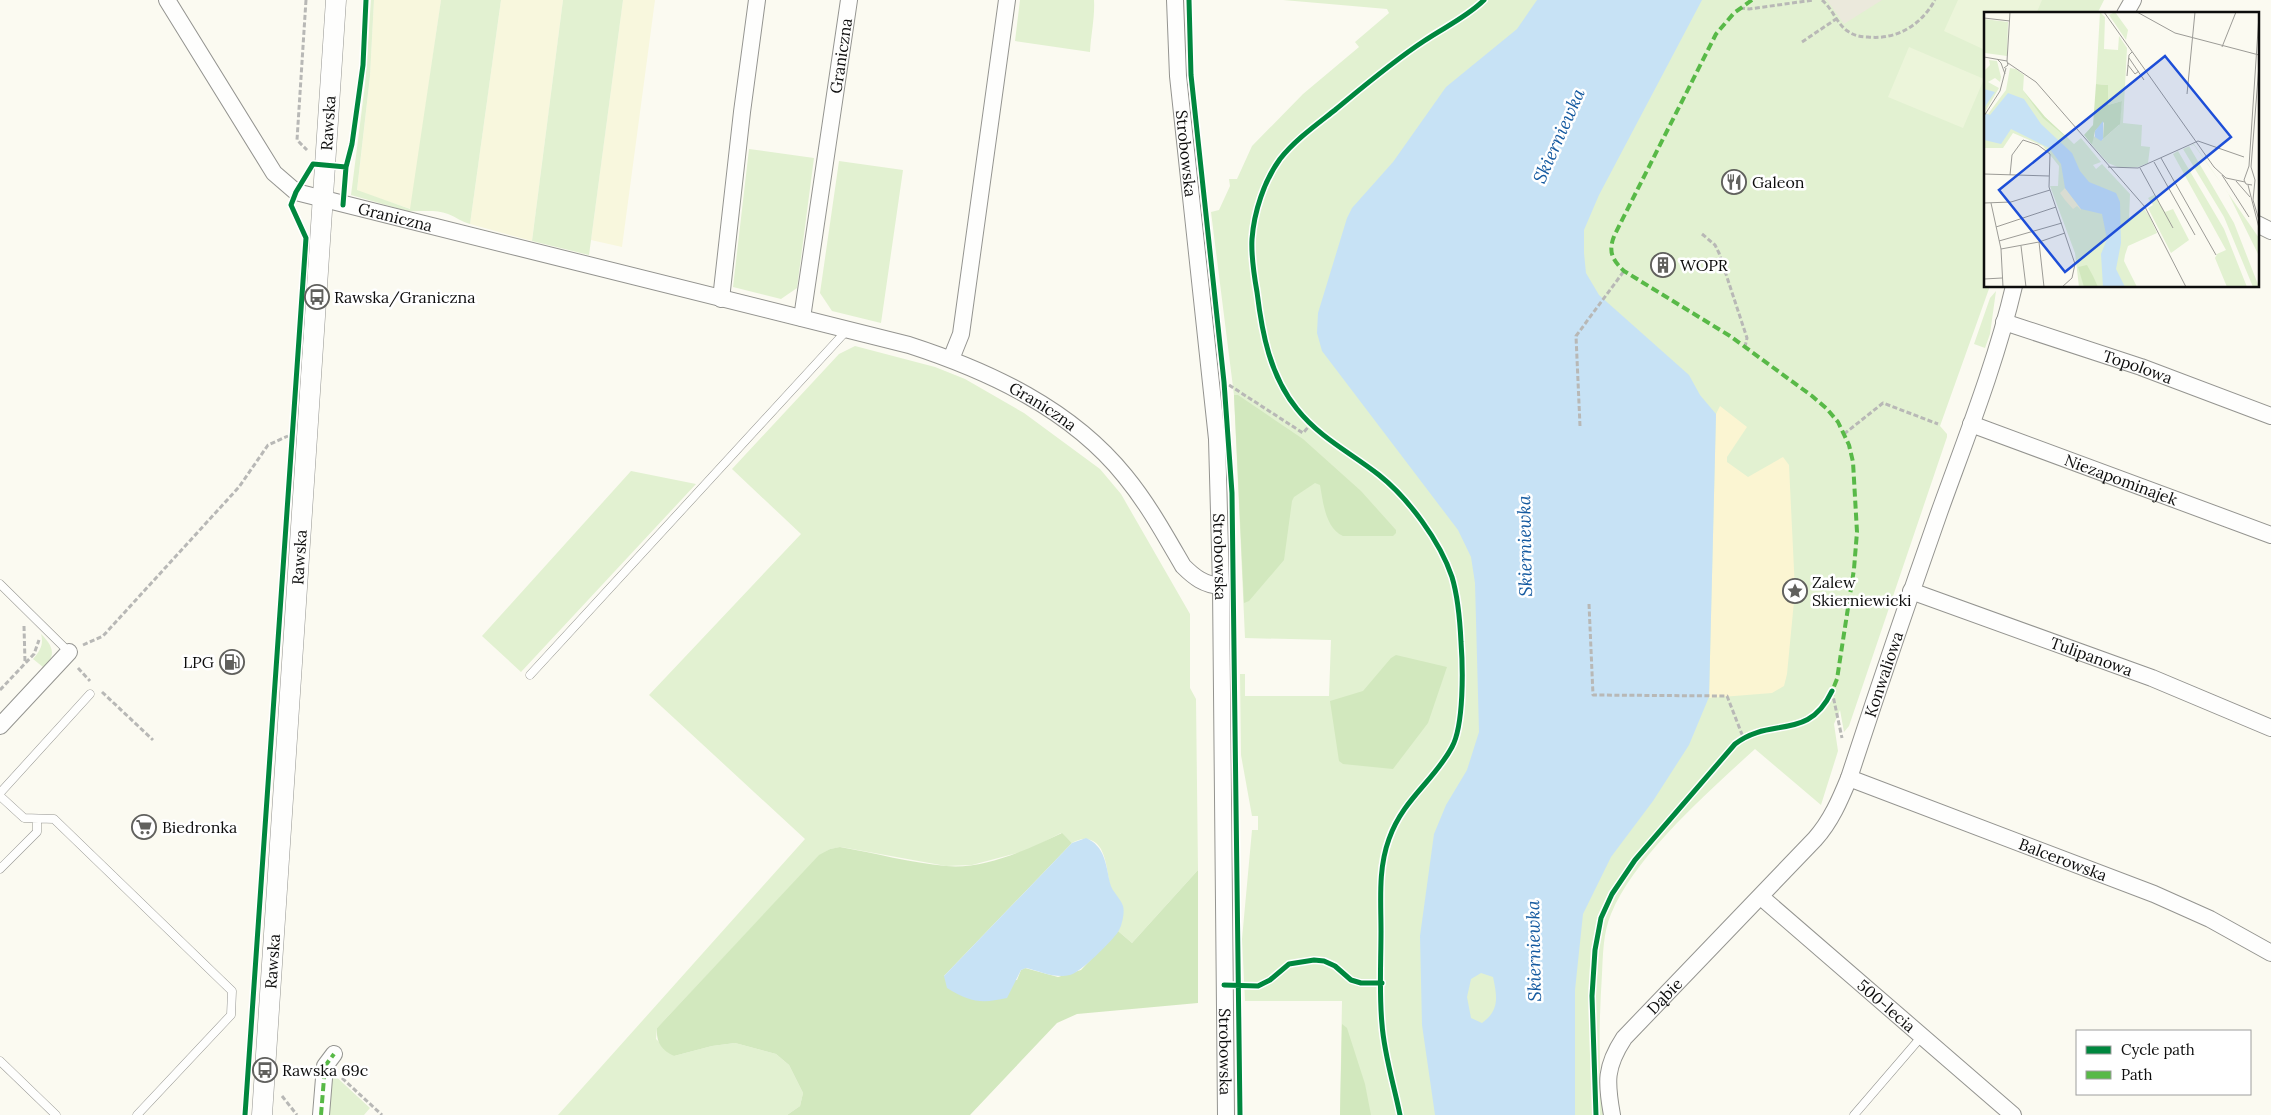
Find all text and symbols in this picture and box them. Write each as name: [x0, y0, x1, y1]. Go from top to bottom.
inset map: [1984, 12, 2258, 288]
street label: Graniczna: [825, 17, 856, 95]
water label: Skierniewka: [1527, 85, 1590, 187]
street label: Rawska: [316, 95, 340, 151]
street label: Strobowska: [1172, 109, 1201, 198]
restaurant icon: Galeon: [1721, 169, 1747, 195]
place label: Galeon: [1752, 172, 1805, 192]
street label: Graniczna: [356, 198, 435, 236]
building icon: WOPR: [1650, 252, 1676, 278]
place label: WOPR: [1680, 255, 1729, 275]
bus stop icon: Rawska/Graniczna: [304, 284, 330, 310]
place label: Rawska/Graniczna: [334, 287, 476, 308]
street label: Topolowa: [2101, 345, 2175, 388]
street label: Graniczna: [1006, 377, 1081, 435]
street label: Niezapominajek: [2062, 449, 2181, 510]
water label: Skierniewka: [1512, 495, 1537, 597]
street label: Strobowska: [1209, 513, 1231, 600]
street label: Rawska: [287, 529, 311, 585]
place label: Zalew Skierniewicki: [1812, 572, 1912, 610]
place icon: Zalew Skierniewicki: [1782, 578, 1808, 604]
street label: Konwaliowa: [1860, 629, 1907, 720]
street label: Tulipanowa: [2048, 632, 2135, 680]
fuel station icon: LPG: [219, 649, 245, 675]
place label: LPG: [183, 652, 214, 672]
supermarket icon: Biedronka: [131, 814, 157, 840]
place label: Biedronka: [162, 817, 237, 837]
street label: Balcerowska: [2016, 834, 2110, 885]
water label: Skierniewka: [1521, 900, 1546, 1002]
street label: Rawska: [260, 933, 284, 990]
street label: Dąbie: [1642, 973, 1687, 1018]
street label: 500-lecia: [1853, 975, 1920, 1036]
street label: Strobowska: [1215, 1008, 1236, 1095]
legend: [2076, 1030, 2251, 1095]
text: Cycle path: [2121, 1040, 2195, 1059]
bus stop icon: Rawska 69c: [252, 1057, 278, 1083]
place label: Rawska 69c: [282, 1060, 368, 1080]
text: Path: [2121, 1065, 2152, 1084]

